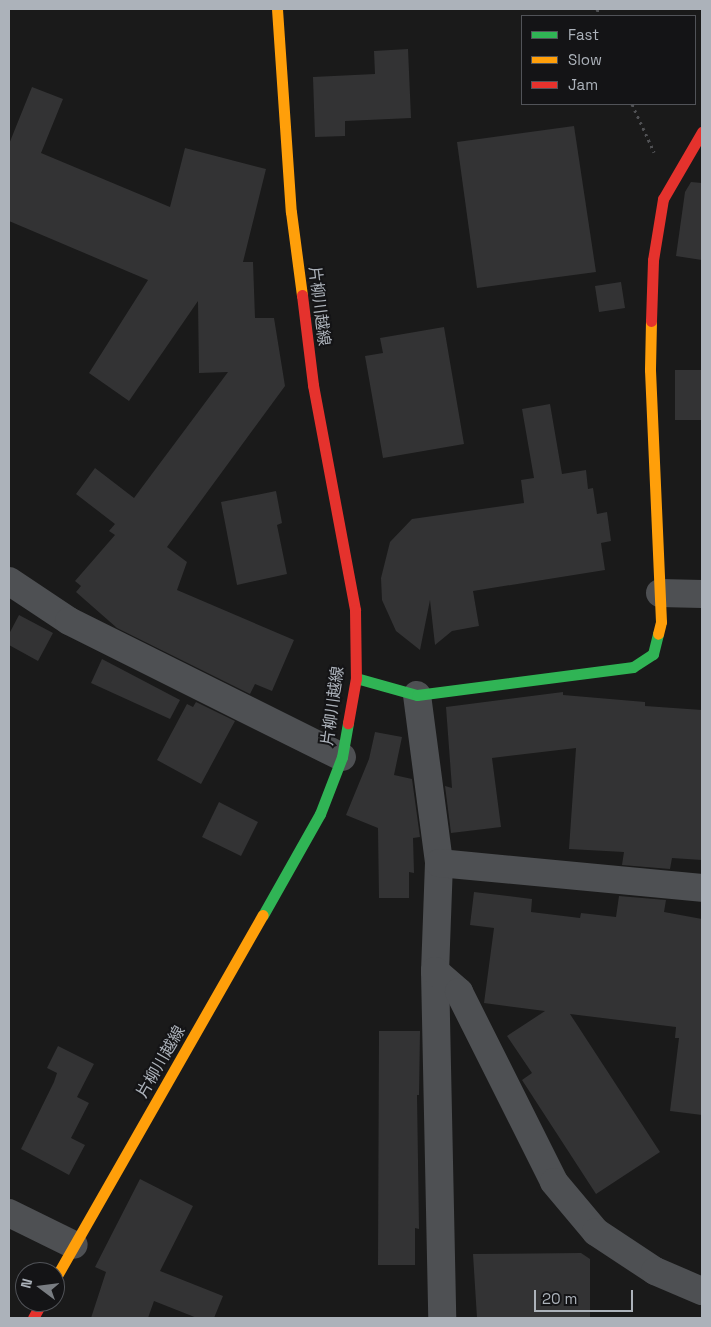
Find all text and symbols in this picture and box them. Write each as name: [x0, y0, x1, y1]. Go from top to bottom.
legend: [521, 15, 696, 105]
text: Fast: [568, 25, 599, 44]
text: Slow: [568, 50, 602, 69]
text: Jam: [568, 75, 598, 94]
street label: 片柳川越線: [305, 265, 333, 347]
street label: 片柳川越線: [318, 665, 348, 747]
street label: 片柳川越線: [133, 1023, 189, 1101]
north arrow: [15, 1262, 65, 1312]
text: N: [17, 1277, 36, 1290]
scale bar: [536, 1280, 635, 1312]
text: 20 m: [542, 1289, 577, 1308]

